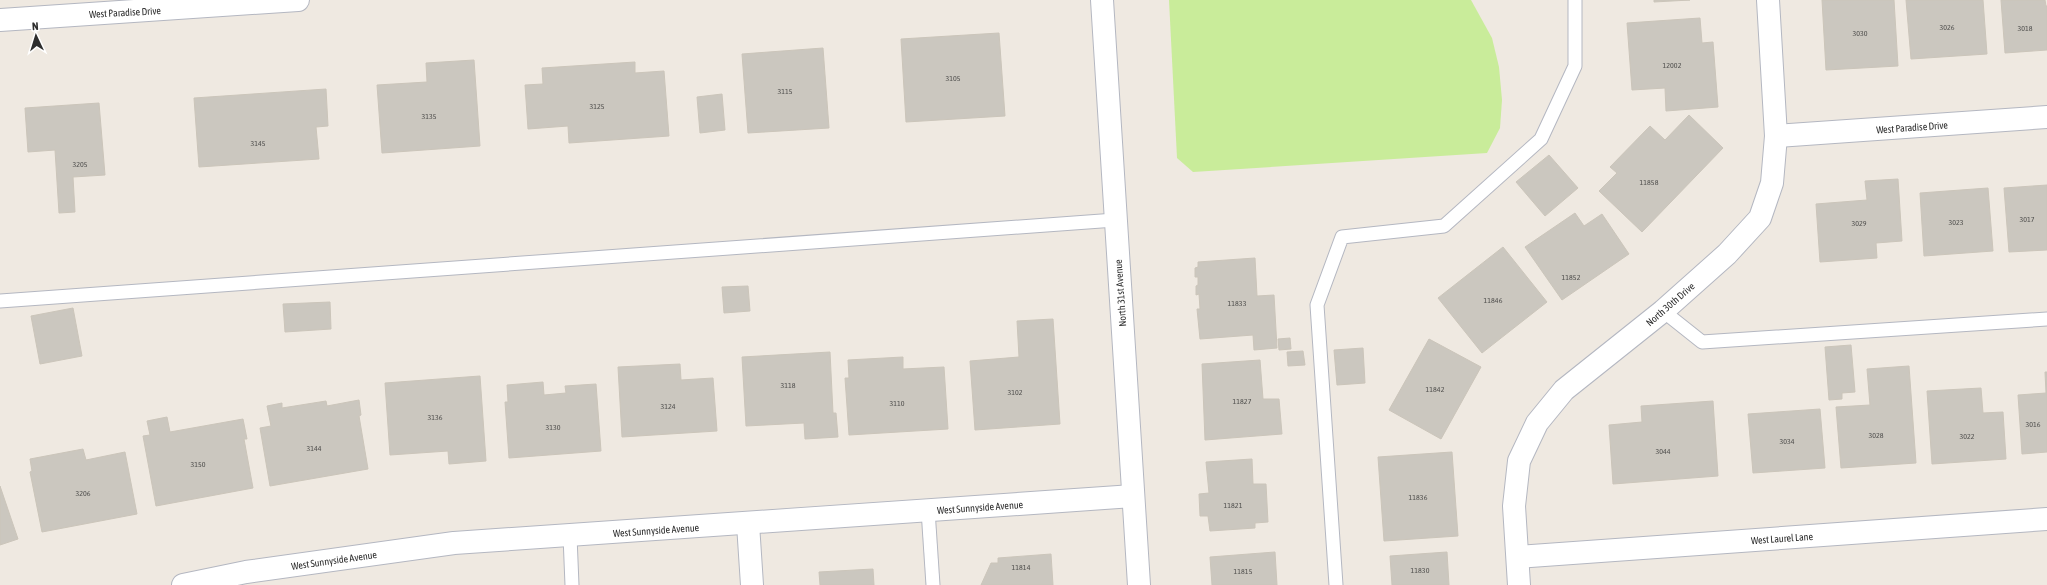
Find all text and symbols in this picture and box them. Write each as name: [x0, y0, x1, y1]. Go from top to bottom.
street label: West Paradise Drive: [89, 5, 162, 20]
north arrow: [16, 16, 56, 56]
text: N: [32, 20, 39, 32]
house number: 3026: [1939, 23, 1955, 32]
house number: 3018: [2017, 24, 2033, 33]
house number: 3030: [1852, 29, 1868, 38]
house number: 12002: [1663, 61, 1682, 70]
house number: 3105: [945, 74, 961, 83]
house number: 3115: [777, 87, 793, 96]
house number: 3125: [589, 102, 605, 111]
house number: 3135: [421, 112, 437, 121]
street label: West Paradise Drive: [1876, 119, 1949, 135]
house number: 3145: [250, 139, 266, 148]
house number: 3205: [72, 160, 88, 169]
house number: 11858: [1640, 178, 1659, 187]
house number: 3017: [2019, 215, 2035, 224]
house number: 3023: [1948, 218, 1964, 227]
house number: 3029: [1851, 219, 1867, 228]
street label: North 31st Avenue: [1113, 259, 1128, 327]
house number: 11852: [1562, 273, 1581, 282]
street label: North 30th Drive: [1644, 280, 1697, 328]
house number: 11846: [1484, 296, 1503, 305]
house number: 11833: [1228, 299, 1247, 308]
house number: 3118: [780, 381, 796, 390]
house number: 11842: [1426, 385, 1445, 394]
house number: 3102: [1007, 388, 1023, 397]
house number: 11827: [1233, 397, 1252, 406]
house number: 3110: [889, 399, 905, 408]
house number: 3124: [660, 402, 676, 411]
house number: 3136: [427, 413, 443, 422]
house number: 3016: [2025, 420, 2041, 429]
house number: 3130: [545, 423, 561, 432]
house number: 3028: [1868, 431, 1884, 440]
house number: 3022: [1959, 432, 1975, 441]
house number: 3034: [1779, 437, 1795, 446]
house number: 3144: [306, 444, 322, 453]
house number: 3044: [1655, 447, 1671, 456]
house number: 3150: [190, 460, 206, 469]
house number: 3206: [75, 489, 91, 498]
house number: 11836: [1409, 493, 1428, 502]
street label: West Sunnyside Avenue: [937, 499, 1024, 516]
house number: 11821: [1224, 501, 1243, 510]
street label: West Sunnyside Avenue: [613, 522, 700, 539]
street label: West Laurel Lane: [1751, 531, 1814, 546]
street label: West Sunnyside Avenue: [291, 549, 378, 572]
house number: 11814: [1012, 563, 1031, 572]
house number: 11830: [1411, 566, 1430, 575]
house number: 11815: [1234, 567, 1253, 576]

